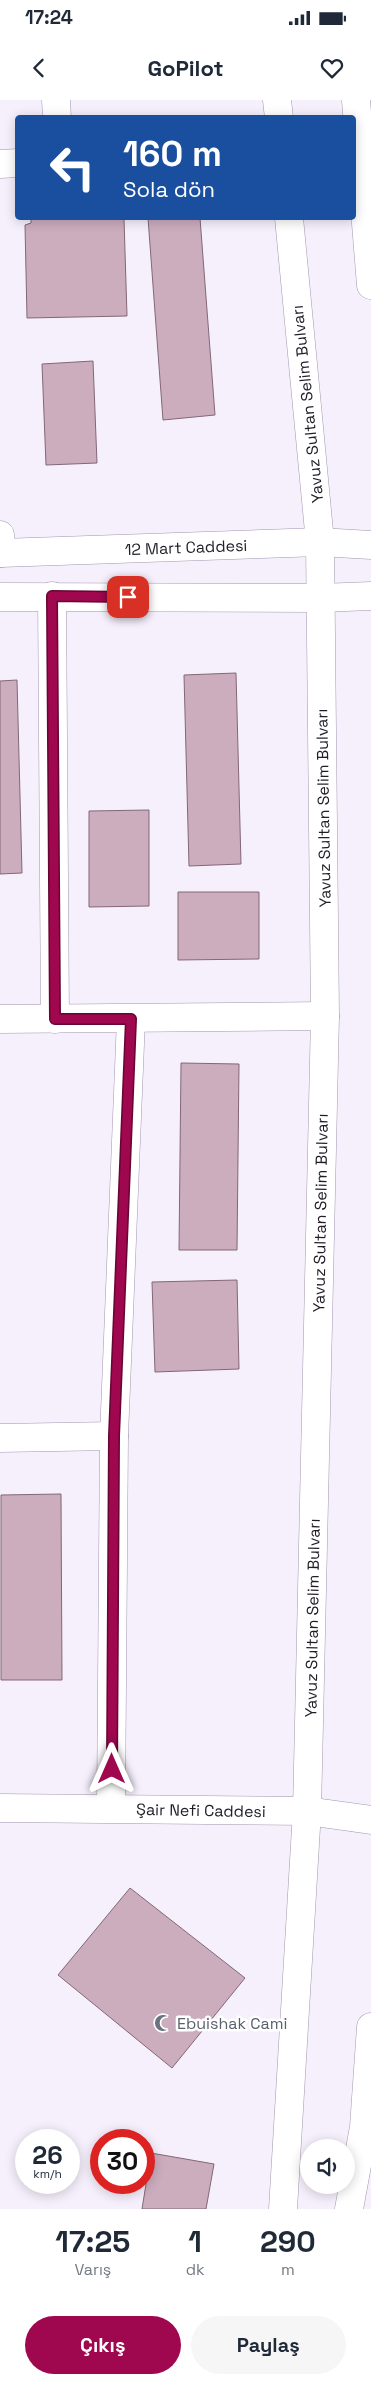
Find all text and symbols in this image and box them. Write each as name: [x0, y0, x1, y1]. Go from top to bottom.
text: 17:24: [25, 5, 73, 30]
icon: back: [25, 54, 53, 82]
text: GoPilot: [147, 54, 224, 82]
icon: heart: [318, 54, 346, 82]
text: 160 m: [123, 132, 222, 176]
icon: left: [40, 135, 105, 200]
text: Sola dön: [123, 175, 215, 203]
street label: Yavuz Sultan Selim Bulvarı: [287, 304, 328, 504]
street label: 12 Mart Caddesi: [124, 535, 248, 560]
pin: [107, 576, 149, 618]
icon: arrive: [114, 583, 142, 611]
street label: Yavuz Sultan Selim Bulvarı: [311, 708, 336, 908]
street label: Yavuz Sultan Selim Bulvarı: [308, 1113, 333, 1313]
street label: Yavuz Sultan Selim Bulvarı: [300, 1518, 325, 1718]
position arrow: [85, 1742, 137, 1794]
street label: Şair Nefi Caddesi: [136, 1799, 266, 1822]
mosque icon: Ebuishak Cami: [153, 2013, 173, 2033]
place label: Ebuishak Cami: [177, 2013, 287, 2034]
speed limit sign: 30: [90, 2129, 155, 2194]
text: 26: [32, 2139, 63, 2171]
map controls: [300, 2139, 355, 2194]
button: sound: [300, 2139, 355, 2194]
text: km/h: [33, 2166, 62, 2182]
text: 17:25: [55, 2222, 130, 2261]
text: 1: [188, 2222, 202, 2261]
text: 290: [260, 2222, 316, 2261]
text: Varış: [74, 2259, 111, 2280]
text: dk: [186, 2259, 205, 2280]
text: m: [281, 2259, 295, 2280]
button: Çıkış: [25, 2316, 181, 2374]
button: Paylaş: [191, 2316, 346, 2374]

